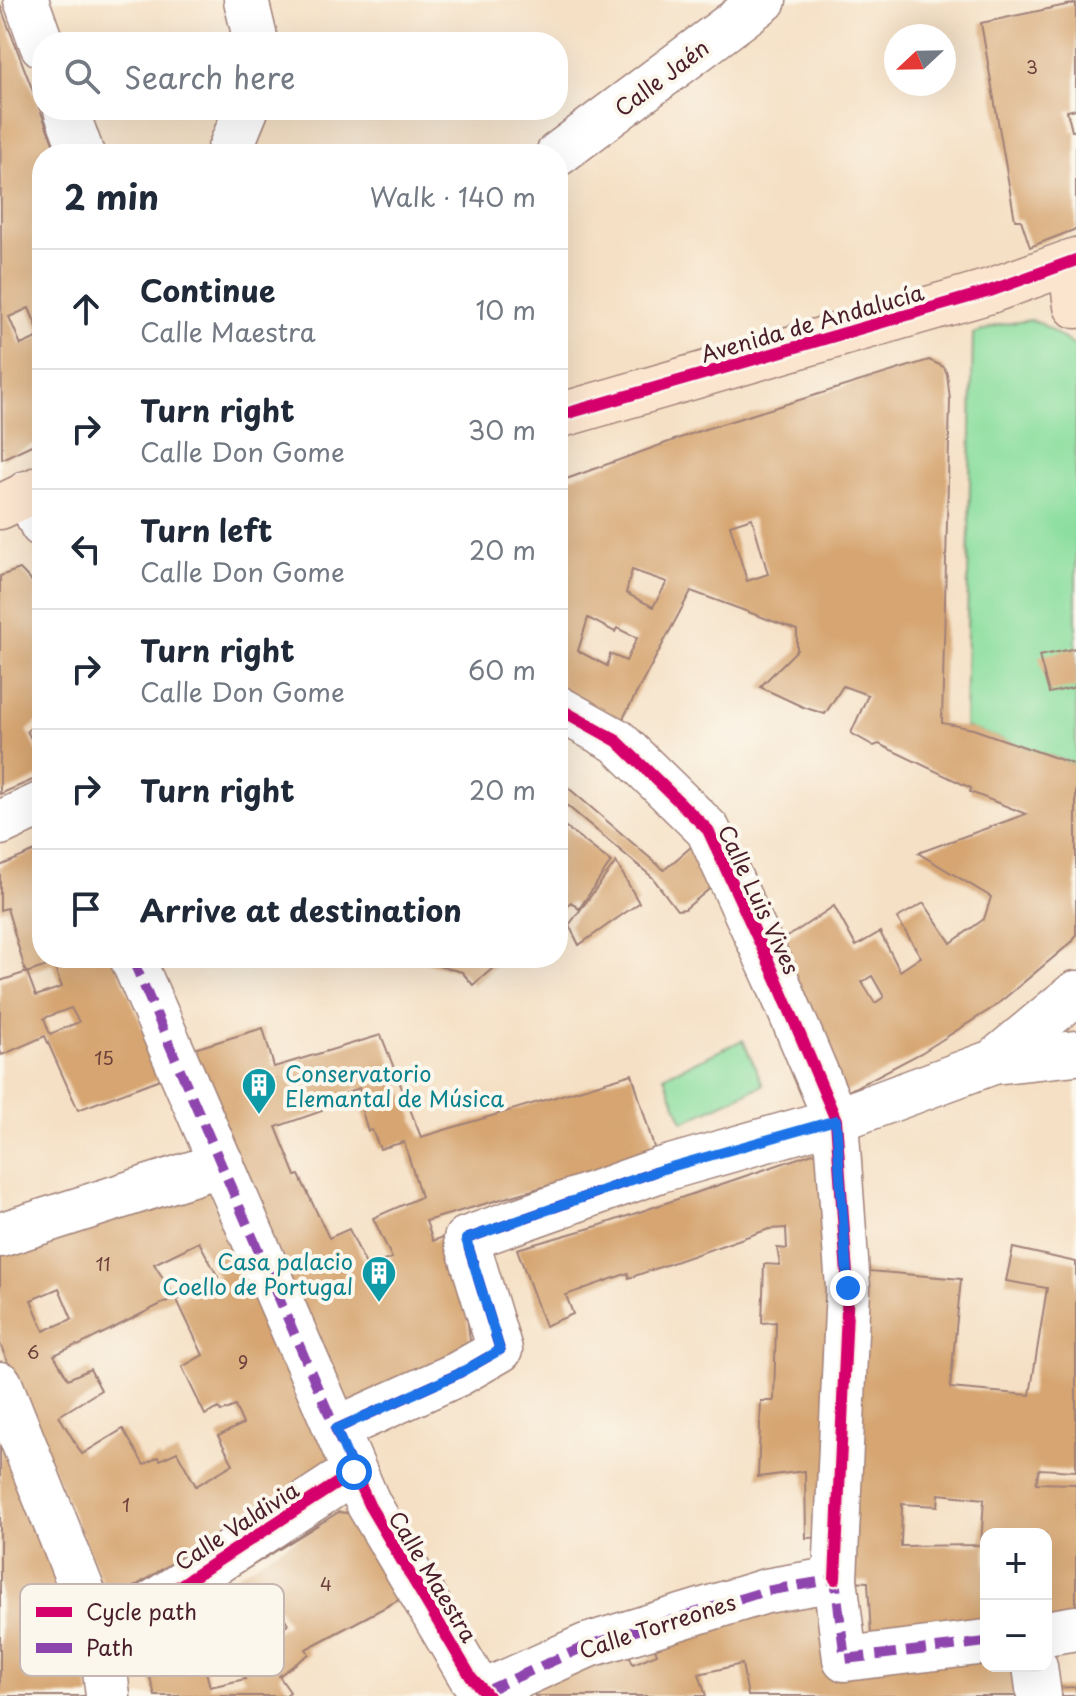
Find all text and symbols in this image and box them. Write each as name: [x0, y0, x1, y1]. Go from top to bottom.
north arrow: [884, 24, 956, 96]
street label: Calle Jaén: [607, 31, 715, 123]
search box: [32, 32, 568, 120]
house number: 3: [1026, 53, 1038, 80]
icon: search: [60, 54, 104, 98]
text: Search here: [124, 54, 296, 99]
text: 2 min: [64, 170, 159, 222]
text: Walk · 140 m: [370, 177, 536, 216]
text: Continue: [140, 267, 275, 312]
street label: Avenida de Andalucía: [697, 274, 927, 370]
icon: ahead: [64, 287, 108, 331]
text: 10 m: [475, 290, 536, 329]
text: Calle Maestra: [140, 312, 316, 351]
text: Turn right: [140, 387, 295, 432]
icon: right: [64, 407, 108, 451]
text: 30 m: [468, 410, 536, 449]
text: Calle Don Gome: [140, 432, 345, 471]
text: Turn left: [140, 507, 272, 552]
icon: left: [64, 527, 108, 571]
text: 20 m: [469, 530, 536, 569]
text: Calle Don Gome: [140, 552, 345, 591]
text: Turn right: [140, 627, 295, 672]
icon: right: [64, 647, 108, 691]
text: 60 m: [468, 650, 536, 689]
text: Calle Don Gome: [140, 672, 345, 711]
icon: right: [64, 767, 108, 811]
text: Turn right: [140, 767, 295, 812]
text: 20 m: [469, 770, 536, 809]
street label: Calle Luis Vives: [711, 819, 809, 979]
icon: arrive: [64, 887, 108, 931]
text: Arrive at destination: [140, 887, 462, 932]
house number: 15: [94, 1044, 114, 1071]
place label: Conservatorio Elemantal de Música: [285, 1056, 504, 1114]
building icon: Conservatorio Elemantal de Música: [240, 1066, 278, 1116]
place label: Casa palacio Coello de Portugal: [162, 1244, 353, 1302]
house number: 11: [95, 1250, 111, 1277]
building icon: Casa palacio Coello de Portugal: [360, 1254, 398, 1304]
route end: [830, 1270, 866, 1306]
house number: 6: [27, 1338, 39, 1365]
house number: 9: [238, 1348, 248, 1375]
route start: [336, 1454, 372, 1490]
street label: Calle Valdivia: [167, 1472, 305, 1578]
house number: 1: [122, 1491, 130, 1518]
street label: Calle Maestra: [382, 1504, 487, 1649]
map controls: [980, 1528, 1052, 1672]
button: +: [980, 1528, 1052, 1600]
house number: 4: [320, 1570, 332, 1597]
legend: [20, 1584, 284, 1676]
street label: Calle Torreones: [574, 1584, 740, 1666]
text: Cycle path: [86, 1594, 197, 1627]
button: −: [980, 1600, 1052, 1672]
text: Path: [86, 1630, 134, 1663]

